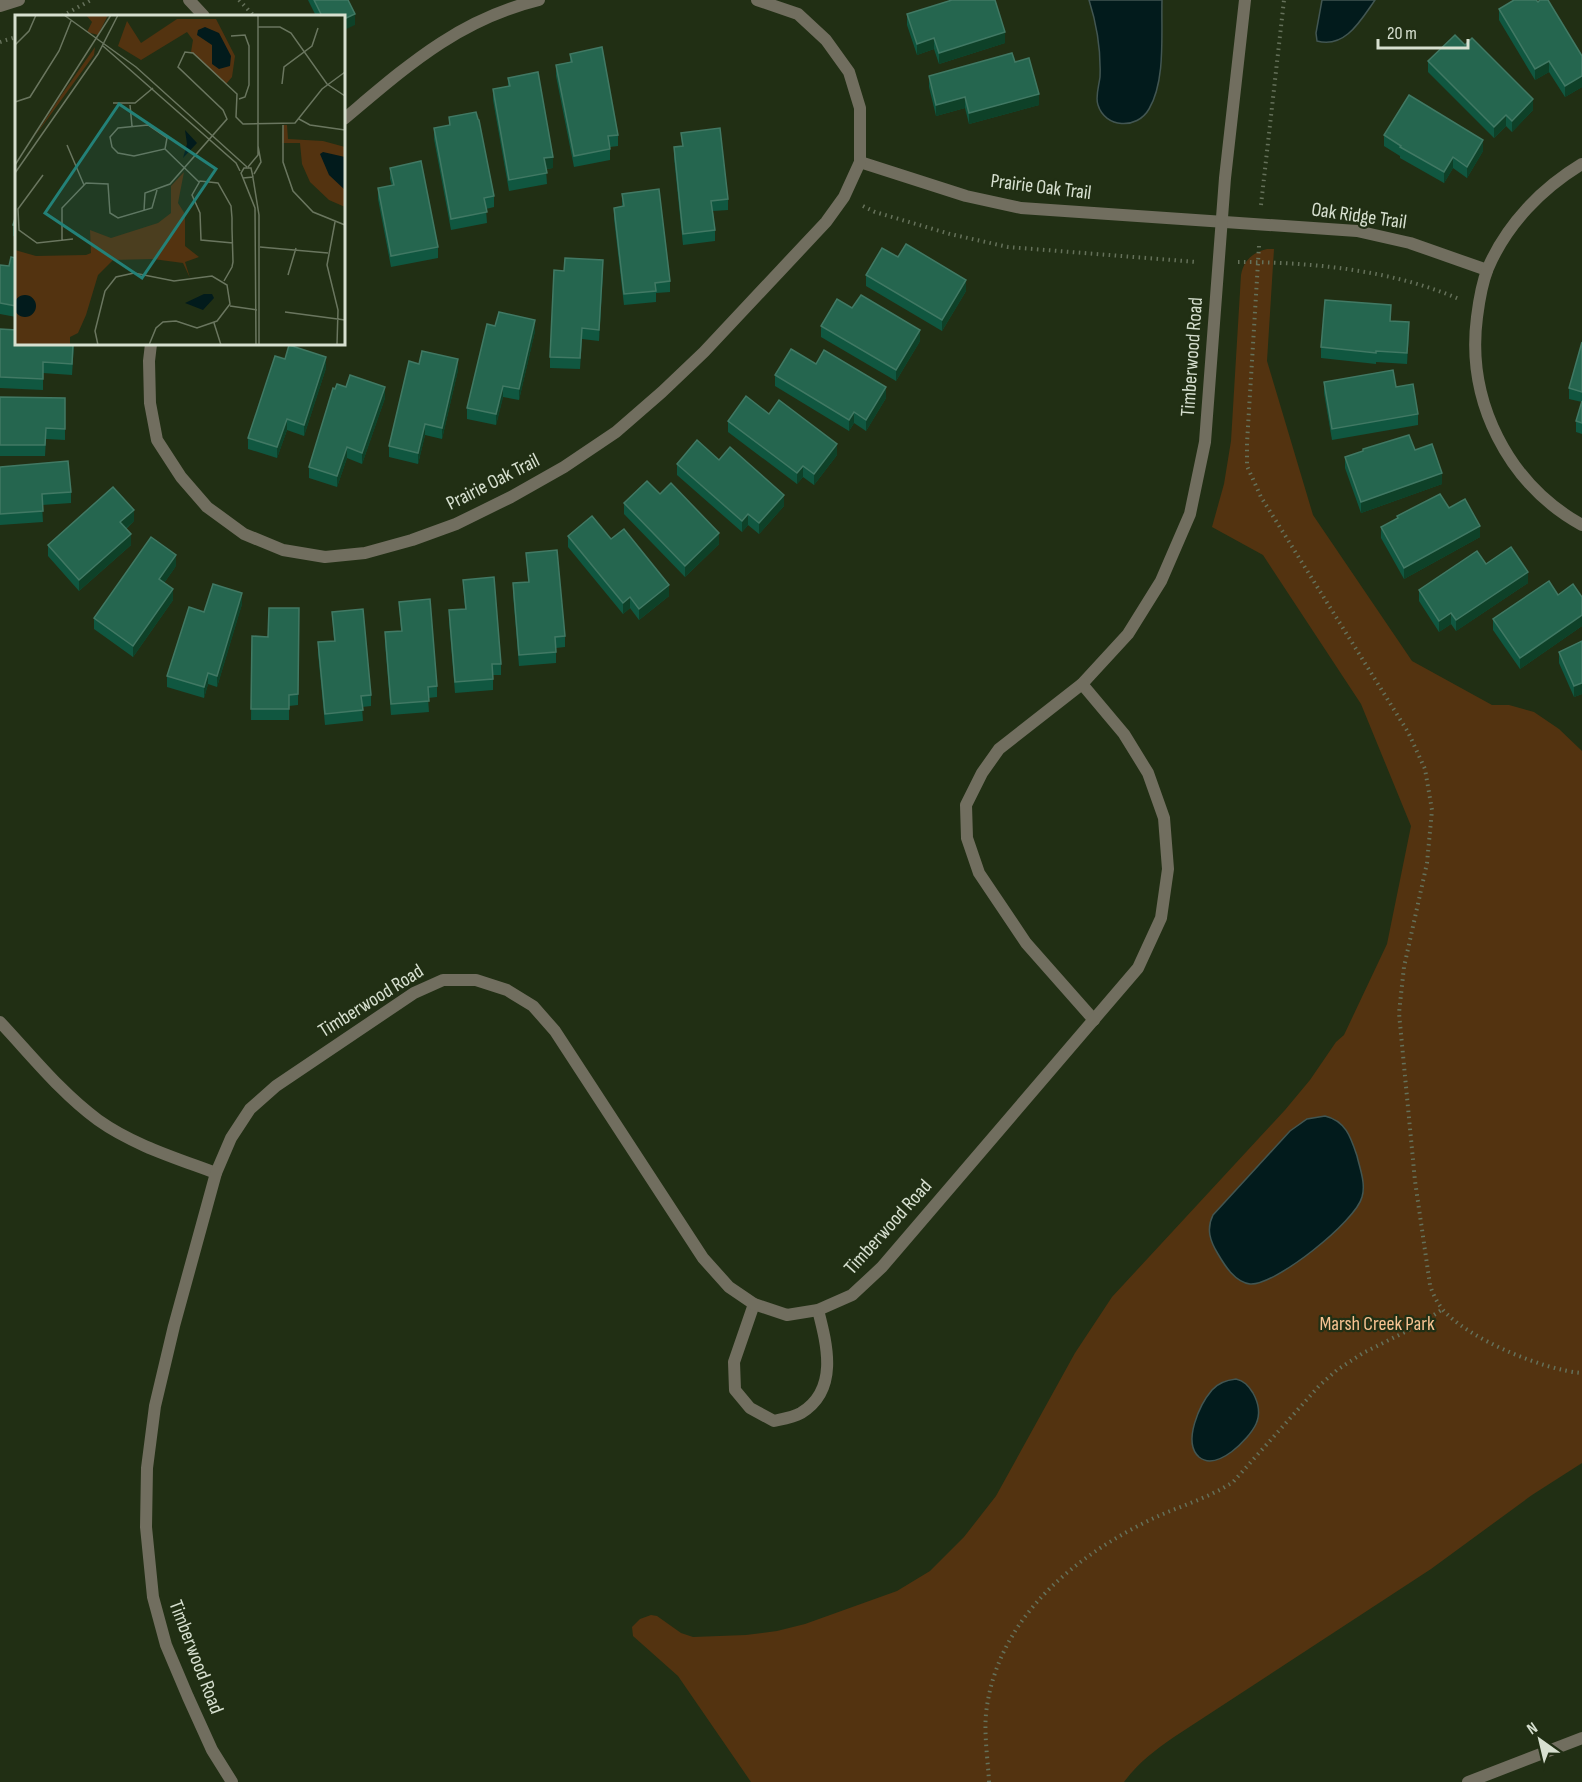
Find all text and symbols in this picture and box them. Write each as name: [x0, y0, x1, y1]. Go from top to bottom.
scale bar: [1378, 12, 1468, 50]
inset map: [15, 15, 345, 345]
text: 20 m: [1387, 23, 1417, 44]
street label: Prairie Oak Trail: [989, 169, 1093, 205]
street label: Oak Ridge Trail: [1310, 197, 1408, 235]
street label: Timberwood Road: [1176, 296, 1208, 418]
street label: Prairie Oak Trail: [442, 448, 544, 516]
street label: Timberwood Road: [314, 959, 428, 1043]
street label: Timberwood Road: [839, 1175, 937, 1279]
park label: Marsh Creek Park: [1319, 1312, 1435, 1336]
street label: Timberwood Road: [163, 1597, 229, 1717]
north arrow: [1510, 1710, 1570, 1770]
text: N: [1524, 1719, 1541, 1739]

